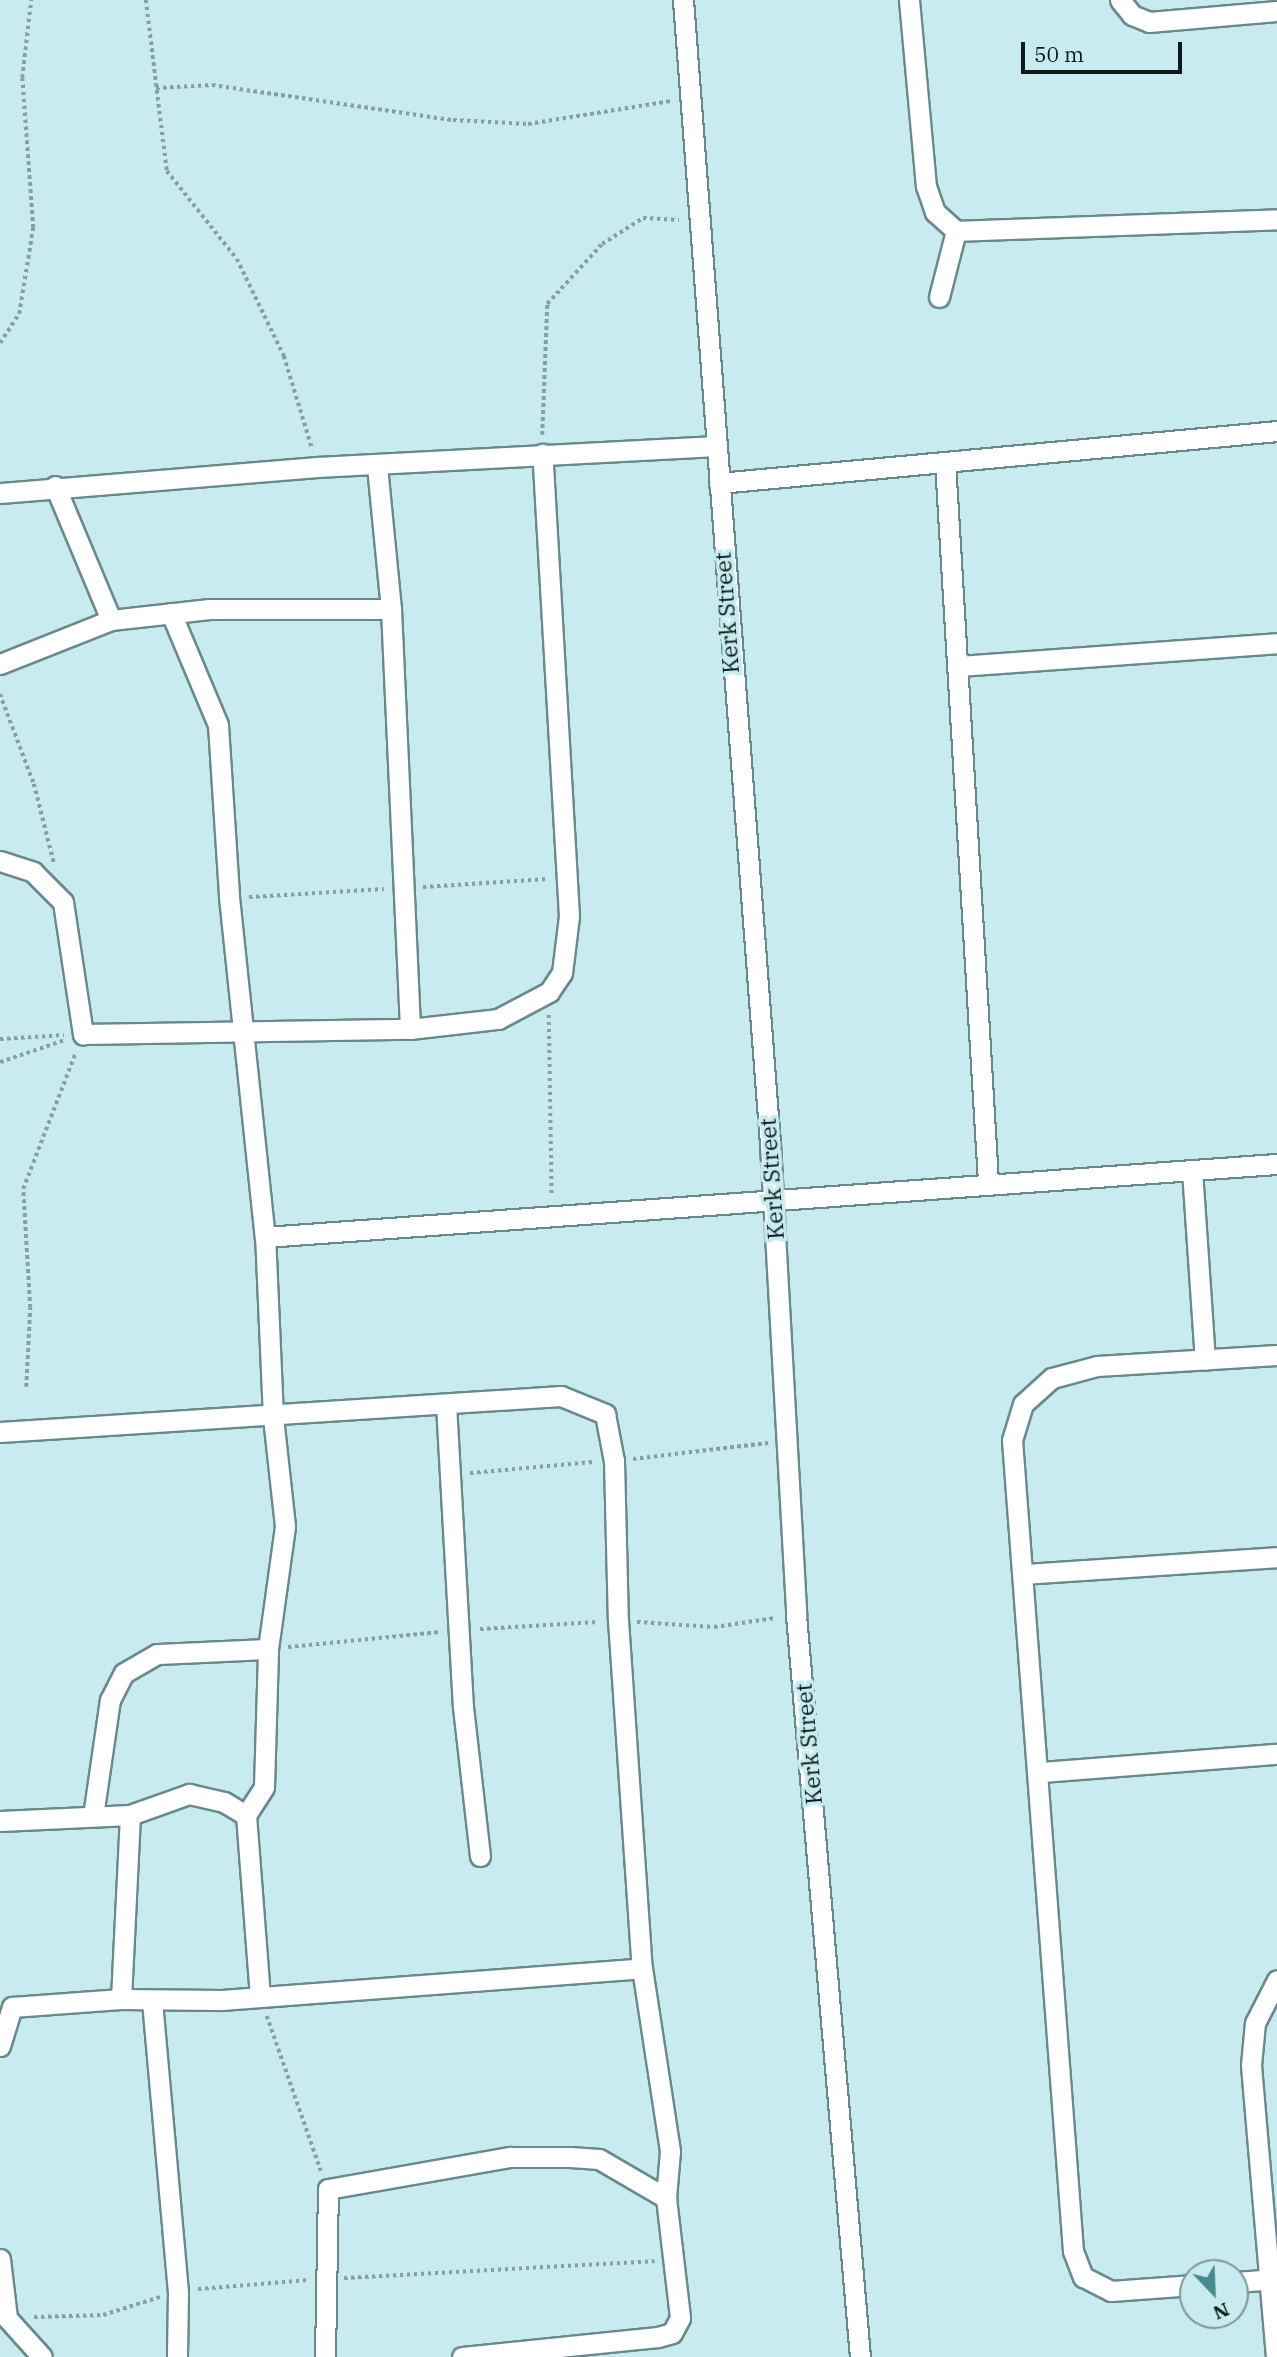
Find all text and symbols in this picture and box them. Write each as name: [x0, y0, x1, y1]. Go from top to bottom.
scale bar: [1025, 28, 1186, 72]
text: 50 m: [1034, 40, 1084, 68]
street label: Kerk Street: [708, 551, 744, 675]
street label: Kerk Street: [753, 1117, 789, 1241]
street label: Kerk Street: [789, 1682, 827, 1806]
north arrow: [1179, 2259, 1249, 2329]
text: N: [1210, 2298, 1233, 2325]

